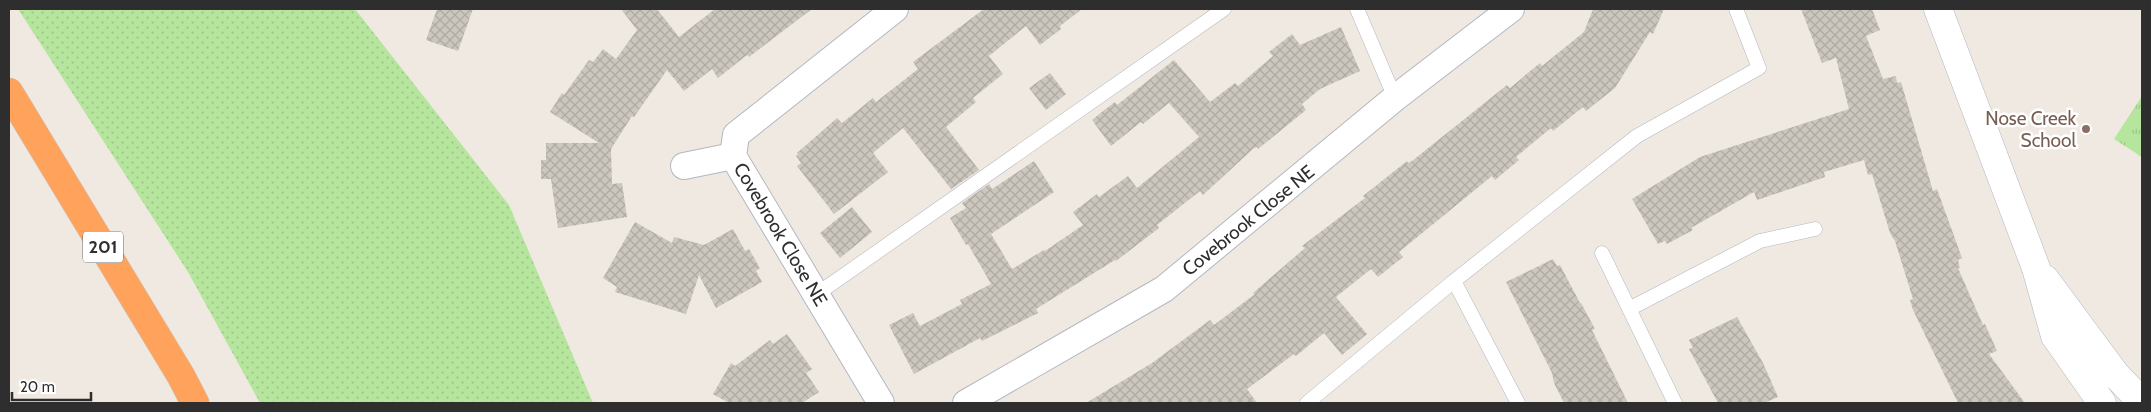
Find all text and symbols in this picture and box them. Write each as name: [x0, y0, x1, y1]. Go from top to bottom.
place label: Nose Creek School: [1985, 107, 2077, 152]
marker: Nose Creek School: [2080, 123, 2092, 135]
street label: Covebrook Close NE: [729, 159, 832, 310]
street label: Covebrook Close NE: [1178, 160, 1319, 281]
road number: 201: [83, 232, 123, 262]
scale bar: [12, 370, 91, 402]
text: 20 m: [20, 378, 55, 396]

